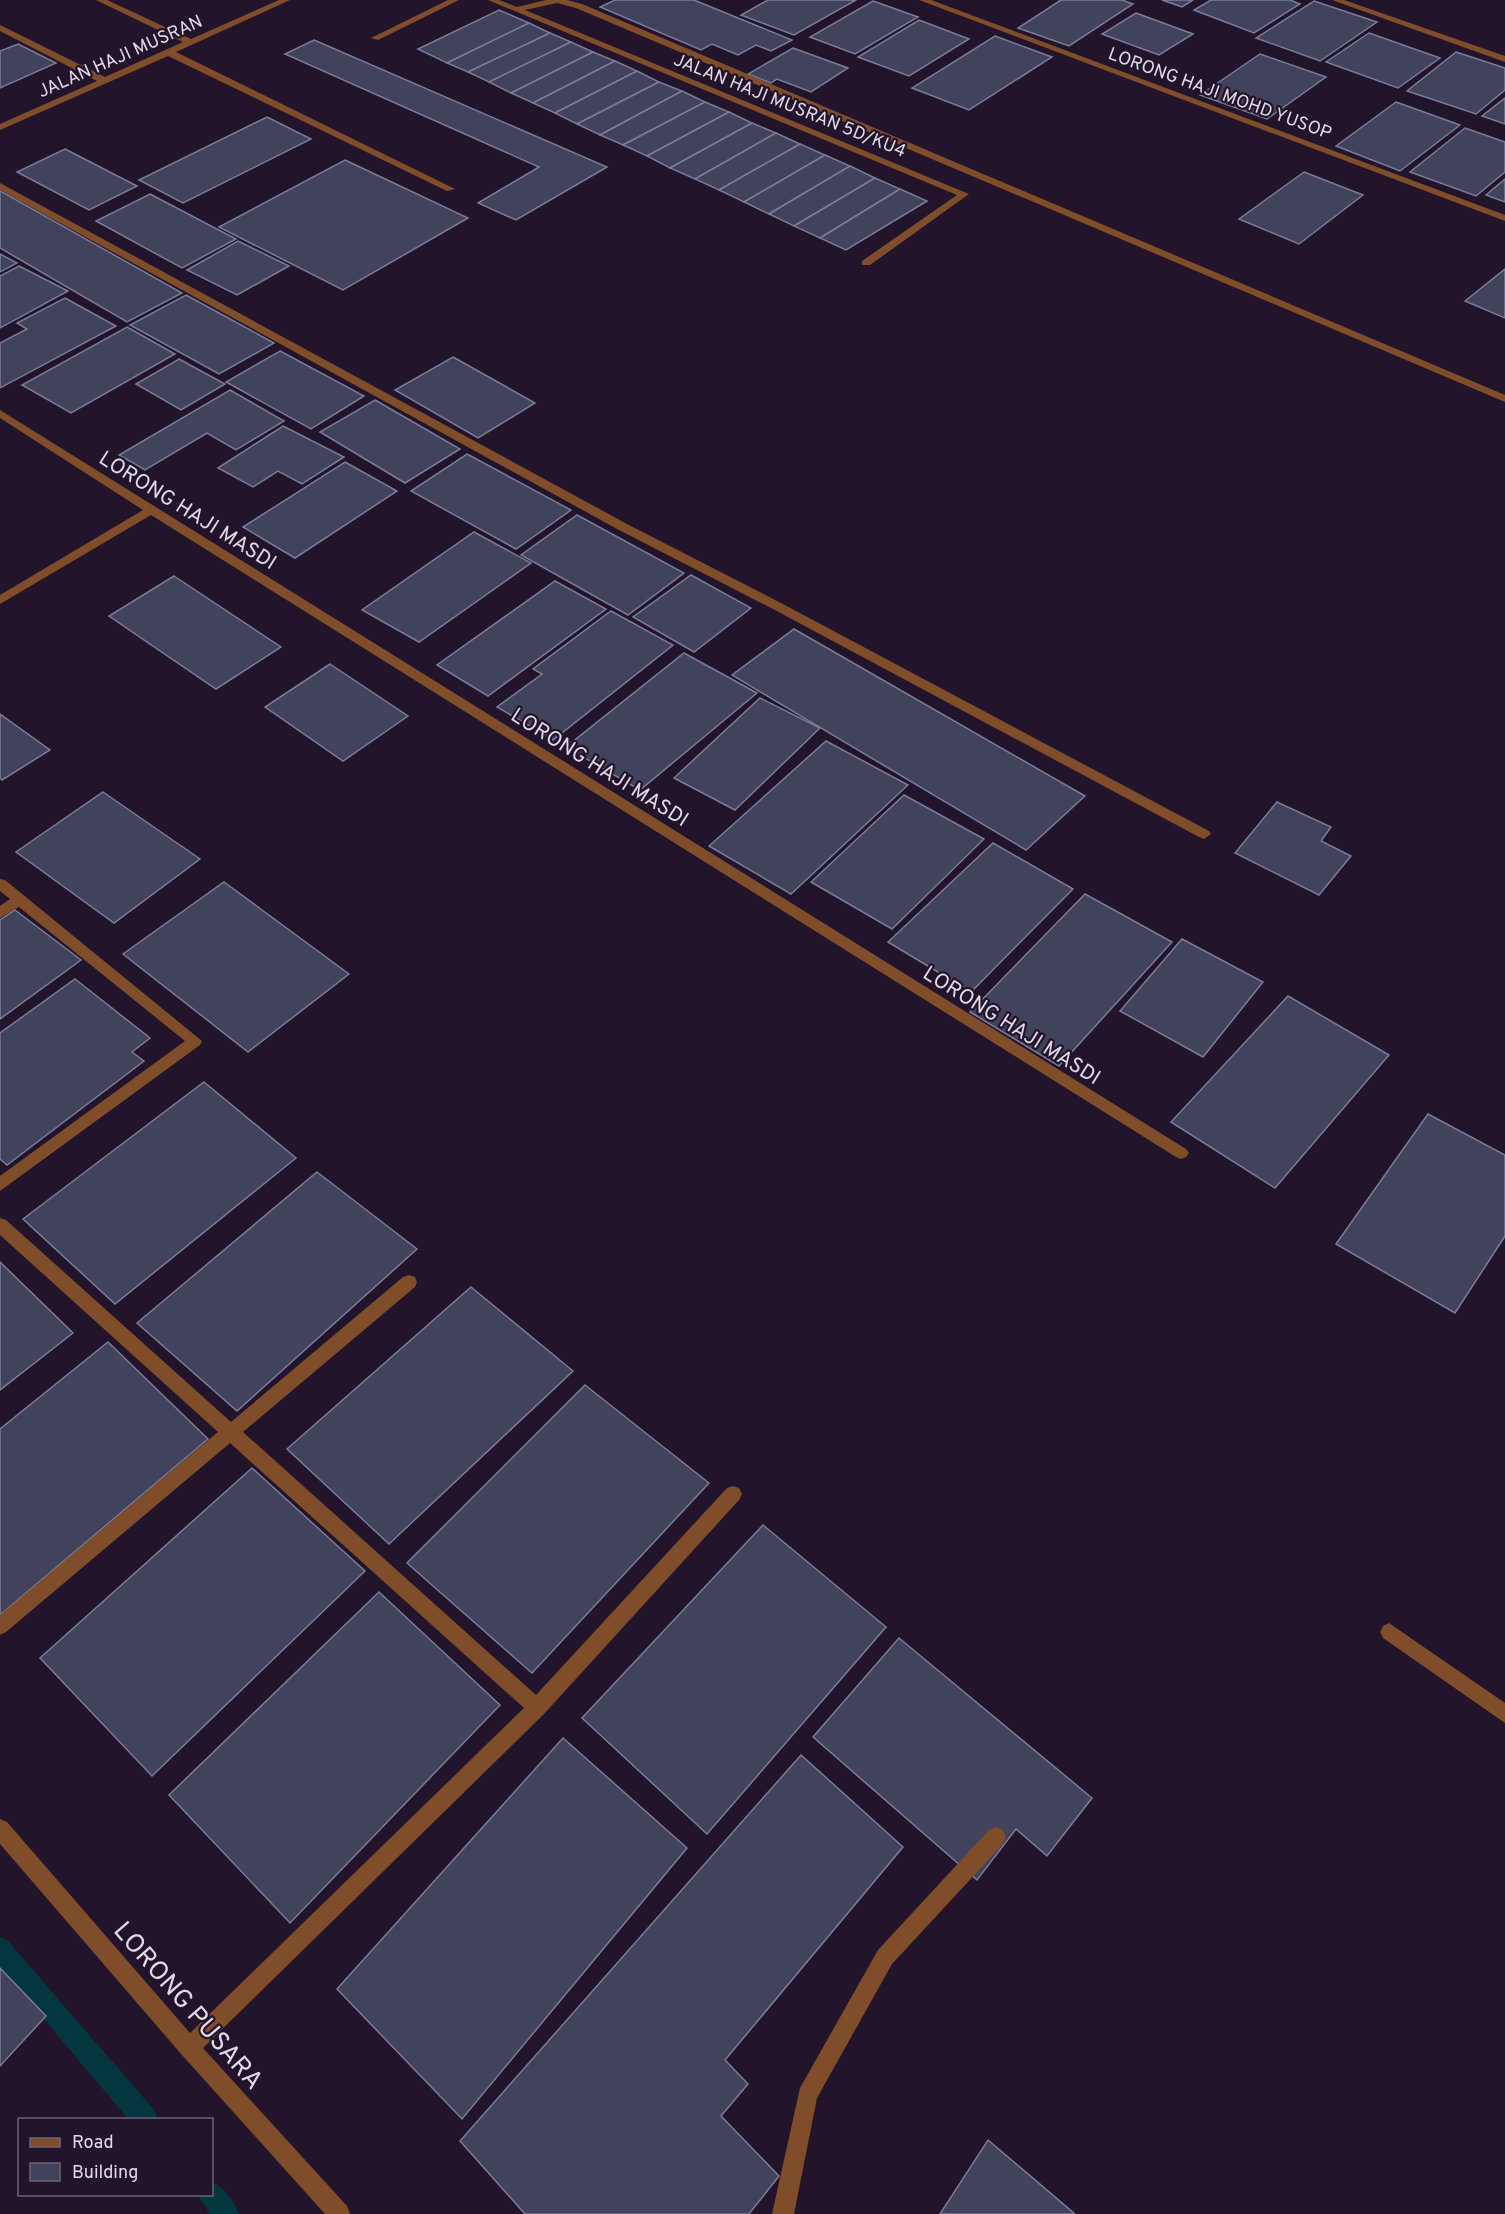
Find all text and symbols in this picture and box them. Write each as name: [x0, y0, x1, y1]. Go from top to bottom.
street label: JALAN HAJI MUSRAN: [35, 11, 206, 104]
street label: LORONG HAJI MOHD YUSOP: [1105, 43, 1334, 146]
street label: JALAN HAJI MUSRAN 5D/KU4: [670, 49, 909, 164]
street label: LORONG HAJI MASDI: [93, 446, 281, 577]
street label: LORONG HAJI MASDI: [505, 703, 693, 834]
street label: LORONG HAJI MASDI: [917, 961, 1105, 1092]
street label: LORONG PUSARA: [105, 1916, 269, 2098]
legend: [18, 2118, 213, 2196]
text: Road: [72, 2132, 114, 2155]
text: Building: [72, 2162, 138, 2185]

